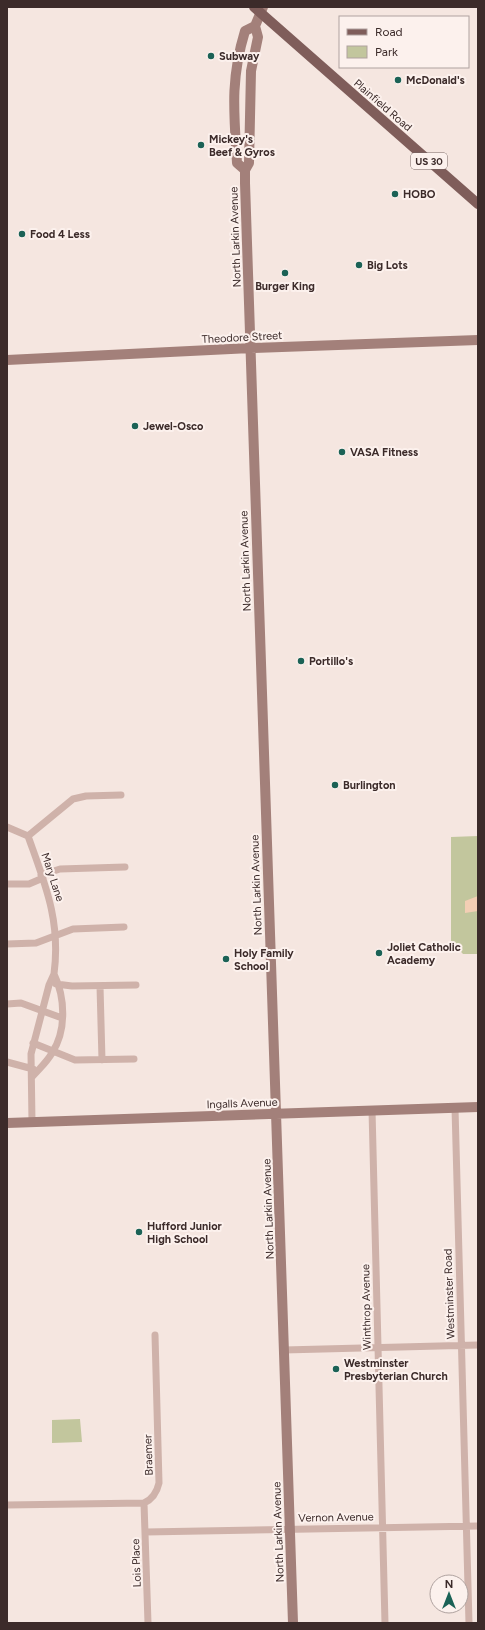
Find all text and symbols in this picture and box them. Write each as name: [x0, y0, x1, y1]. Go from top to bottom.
legend: [339, 16, 469, 68]
text: Road: [375, 25, 403, 39]
text: Park: [375, 45, 398, 59]
place label: Subway: [219, 50, 260, 63]
marker: Subway: [206, 51, 216, 61]
place label: McDonald's: [406, 74, 465, 87]
marker: McDonald's: [393, 75, 403, 85]
street label: Plainfield Road: [351, 77, 414, 134]
place label: Mickey's Beef & Gyros: [209, 133, 275, 159]
marker: Mickey's Beef & Gyros: [196, 140, 206, 150]
road number: US 30: [411, 153, 447, 169]
street label: North Larkin Avenue: [227, 186, 244, 287]
place label: HOBO: [403, 188, 436, 201]
marker: HOBO: [390, 189, 400, 199]
place label: Food 4 Less: [30, 228, 90, 241]
marker: Food 4 Less: [17, 229, 27, 239]
place label: Big Lots: [367, 259, 408, 272]
marker: Big Lots: [354, 260, 364, 270]
marker: Burger King: [280, 268, 290, 278]
place label: Burger King: [255, 280, 315, 293]
street label: Theodore Street: [201, 329, 283, 346]
place label: Jewel-Osco: [143, 420, 204, 433]
marker: Jewel-Osco: [130, 421, 140, 431]
place label: VASA Fitness: [350, 446, 418, 459]
marker: VASA Fitness: [337, 447, 347, 457]
street label: North Larkin Avenue: [237, 510, 254, 611]
place label: Portillo's: [309, 655, 353, 668]
marker: Portillo's: [296, 656, 306, 666]
place label: Burlington: [343, 779, 396, 792]
marker: Burlington: [330, 780, 340, 790]
street label: North Larkin Avenue: [248, 834, 265, 935]
street label: Mary Lane: [39, 851, 67, 903]
place label: Joliet Catholic Academy: [387, 941, 461, 967]
place label: Holy Family School: [234, 947, 294, 973]
marker: Joliet Catholic Academy: [374, 948, 384, 958]
marker: Holy Family School: [221, 954, 231, 964]
street label: Ingalls Avenue: [206, 1096, 278, 1111]
street label: North Larkin Avenue: [260, 1158, 277, 1259]
place label: Hufford Junior High School: [147, 1220, 223, 1246]
marker: Hufford Junior High School: [134, 1227, 144, 1237]
street label: Westminster Road: [441, 1249, 458, 1339]
street label: Winthrop Avenue: [359, 1264, 374, 1350]
place label: Westminster Presbyterian Church: [344, 1357, 448, 1383]
marker: Westminster Presbyterian Church: [331, 1364, 341, 1374]
street label: Braemer: [141, 1434, 156, 1476]
street label: North Larkin Avenue: [270, 1481, 287, 1582]
street label: Vernon Avenue: [298, 1510, 374, 1525]
street label: Lois Place: [129, 1538, 144, 1588]
north arrow: [429, 1574, 469, 1614]
text: N: [445, 1578, 453, 1591]

